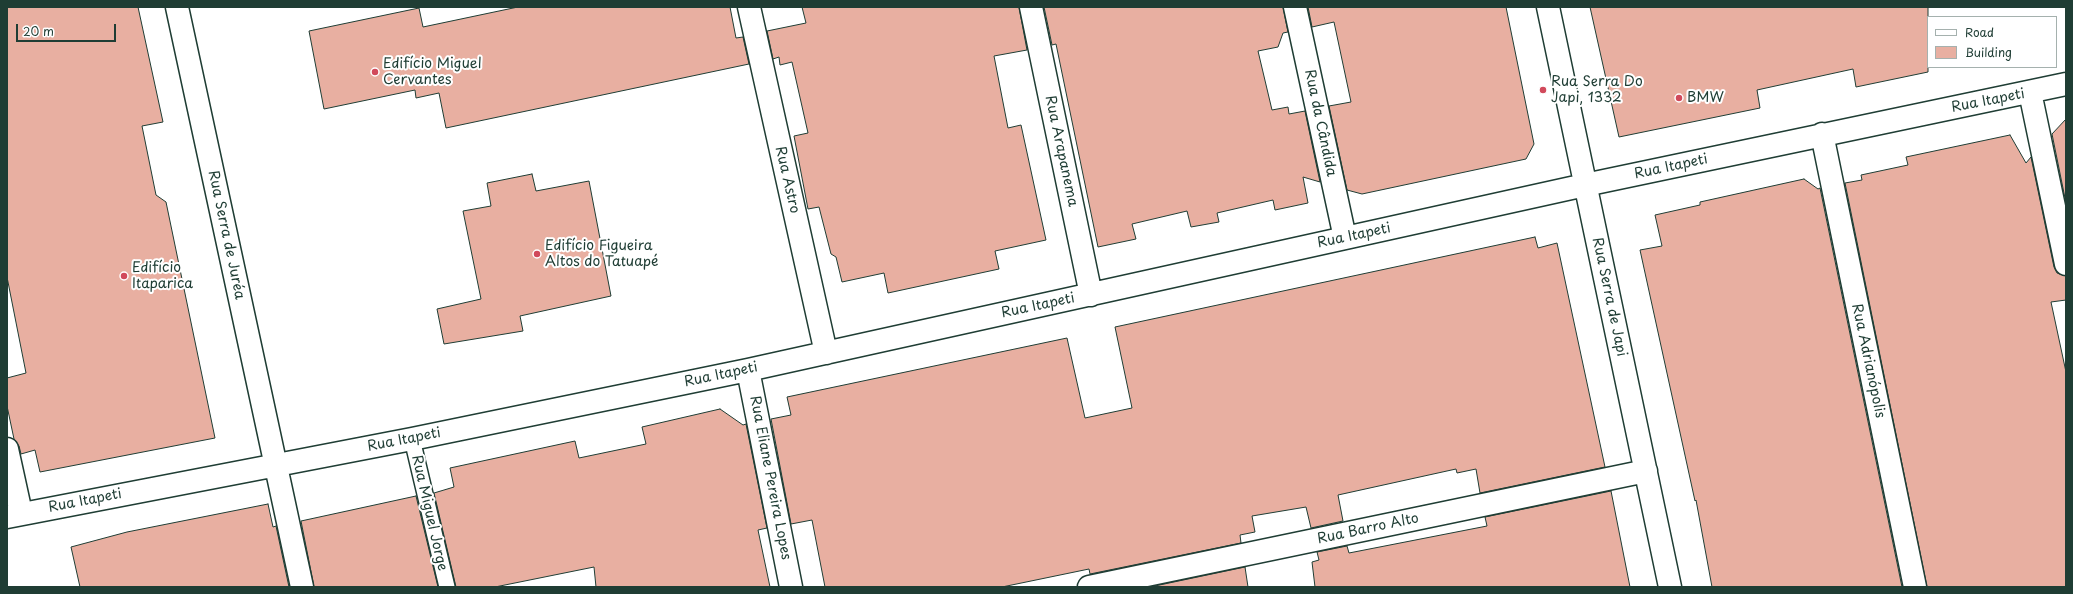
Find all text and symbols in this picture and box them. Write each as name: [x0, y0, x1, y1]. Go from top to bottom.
scale bar: [18, 16, 118, 42]
legend: [1927, 16, 2057, 68]
text: 20 m: [23, 22, 54, 40]
text: Road: [1965, 23, 1994, 41]
text: Building: [1965, 43, 2012, 61]
place label: Edifício Miguel Cervantes: [383, 56, 482, 88]
marker: Edifício Miguel Cervantes: [370, 67, 380, 77]
street label: Rua da Cândida: [1300, 68, 1340, 178]
place label: Rua Serra Do Japi, 1332: [1551, 74, 1643, 106]
marker: Rua Serra Do Japi, 1332: [1538, 85, 1548, 95]
street label: Rua Itapeti: [1950, 86, 2026, 116]
place label: BMW: [1687, 90, 1724, 106]
marker: BMW: [1674, 93, 1684, 103]
street label: Rua Arapanema: [1041, 94, 1081, 208]
street label: Rua Astro: [771, 145, 803, 215]
street label: Rua Itapeti: [1633, 151, 1709, 183]
street label: Rua Serra de Juréa: [204, 169, 248, 301]
street label: Rua Itapeti: [1316, 220, 1392, 252]
street label: Rua Serra de Japi: [1588, 236, 1630, 358]
place label: Edifício Figueira Altos do Tatuapé: [545, 238, 659, 270]
marker: Edifício Figueira Altos do Tatuapé: [532, 249, 542, 259]
place label: Edifício Itaparica: [132, 260, 193, 292]
marker: Edifício Itaparica: [119, 271, 129, 281]
street label: Rua Itapeti: [1000, 290, 1076, 322]
street label: Rua Adrianópolis: [1848, 302, 1888, 420]
street label: Rua Itapeti: [683, 359, 759, 391]
street label: Rua Eliane Pereira Lopes: [746, 395, 794, 561]
street label: Rua Itapeti: [366, 425, 442, 455]
street label: Rua Miguel Jorge: [408, 453, 450, 573]
street label: Rua Itapeti: [47, 486, 123, 516]
street label: Rua Barro Alto: [1316, 510, 1420, 548]

